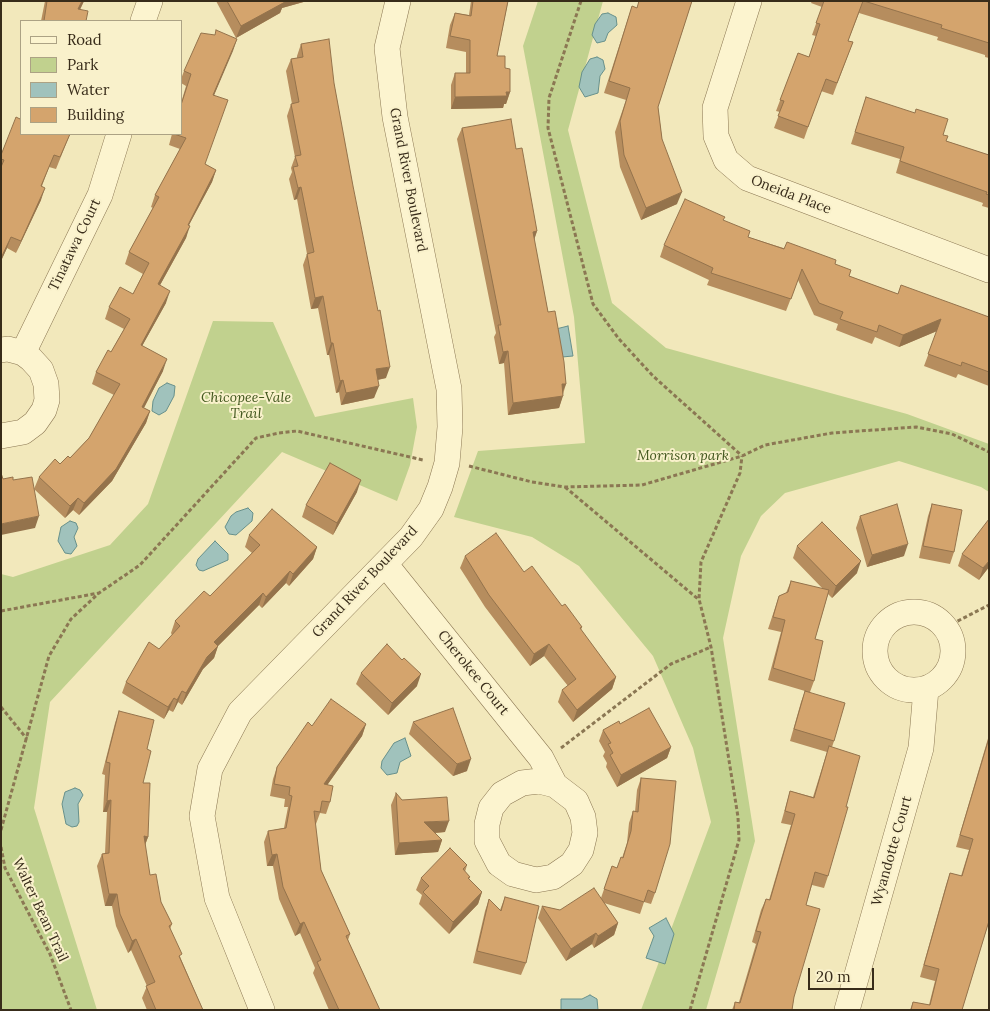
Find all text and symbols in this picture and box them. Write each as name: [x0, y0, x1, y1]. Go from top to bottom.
legend: [20, 20, 182, 135]
text: Road: [67, 30, 102, 49]
text: Park: [67, 55, 98, 74]
text: Water: [67, 80, 109, 99]
text: Building: [67, 105, 124, 124]
street label: Grand River Boulevard: [386, 106, 430, 254]
street label: Oneida Place: [748, 172, 834, 218]
street label: Tinatawa Court: [45, 196, 105, 294]
park label: Chicopee-Vale Trail: [201, 390, 291, 422]
park label: Morrison park: [637, 448, 729, 464]
street label: Grand River Boulevard: [309, 523, 421, 641]
street label: Cherokee Court: [434, 627, 512, 719]
street label: Wyandotte Court: [868, 794, 916, 908]
street label: Walter Bean Trail: [9, 855, 71, 965]
scale bar: [810, 958, 876, 990]
text: 20 m: [816, 967, 851, 986]

